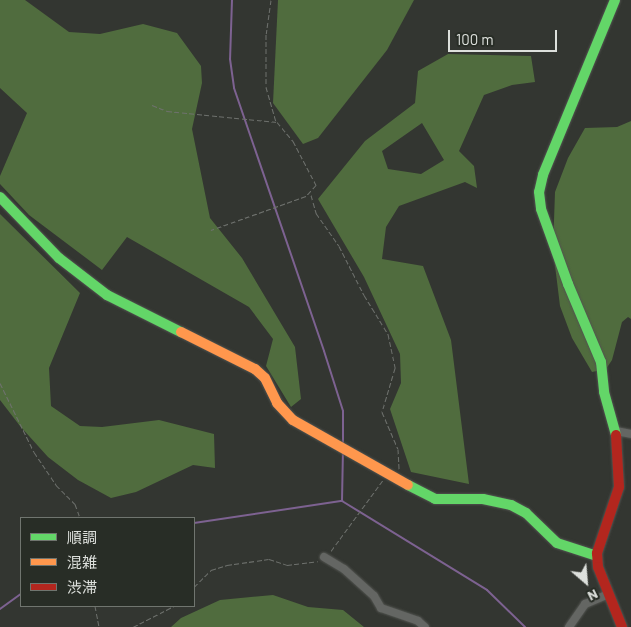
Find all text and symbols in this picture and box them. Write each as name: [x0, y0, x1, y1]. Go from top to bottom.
scale bar: [451, 20, 560, 52]
text: 100 m: [456, 30, 494, 48]
legend: [20, 517, 195, 607]
text: 順調: [67, 528, 97, 546]
text: 混雑: [67, 553, 97, 571]
north arrow: [561, 557, 611, 607]
text: 渋滞: [67, 578, 97, 596]
text: N: [585, 586, 601, 605]

